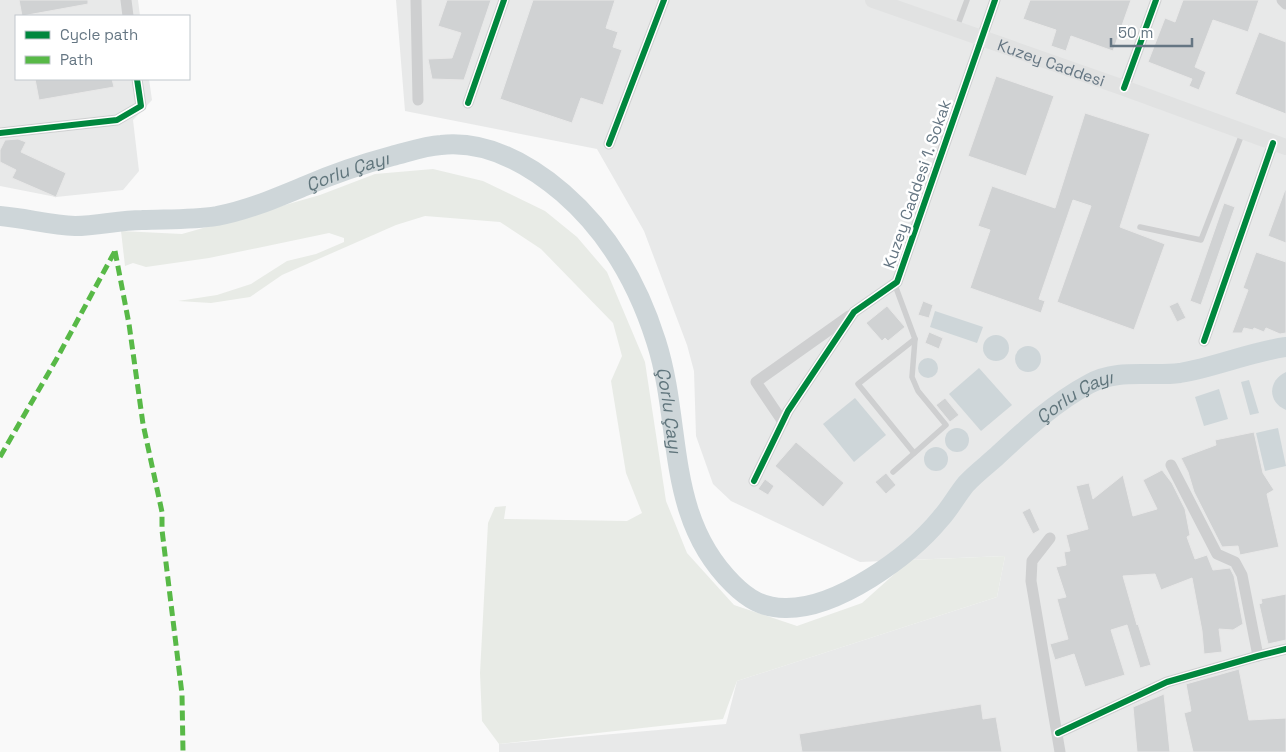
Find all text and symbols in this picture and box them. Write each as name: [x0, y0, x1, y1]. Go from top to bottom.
legend: [15, 15, 190, 80]
scale bar: [1111, 15, 1192, 47]
text: 50 m: [1118, 23, 1153, 42]
text: Cycle path: [60, 25, 138, 44]
street label: Kuzey Caddesi: [995, 34, 1108, 91]
text: Path: [60, 50, 93, 69]
street label: Kuzey Caddesi 1. Sokak: [878, 97, 956, 271]
water label: Çorlu Çayı: [302, 146, 393, 196]
water label: Çorlu Çayı: [1031, 364, 1116, 428]
water label: Çorlu Çayı: [652, 365, 688, 456]

